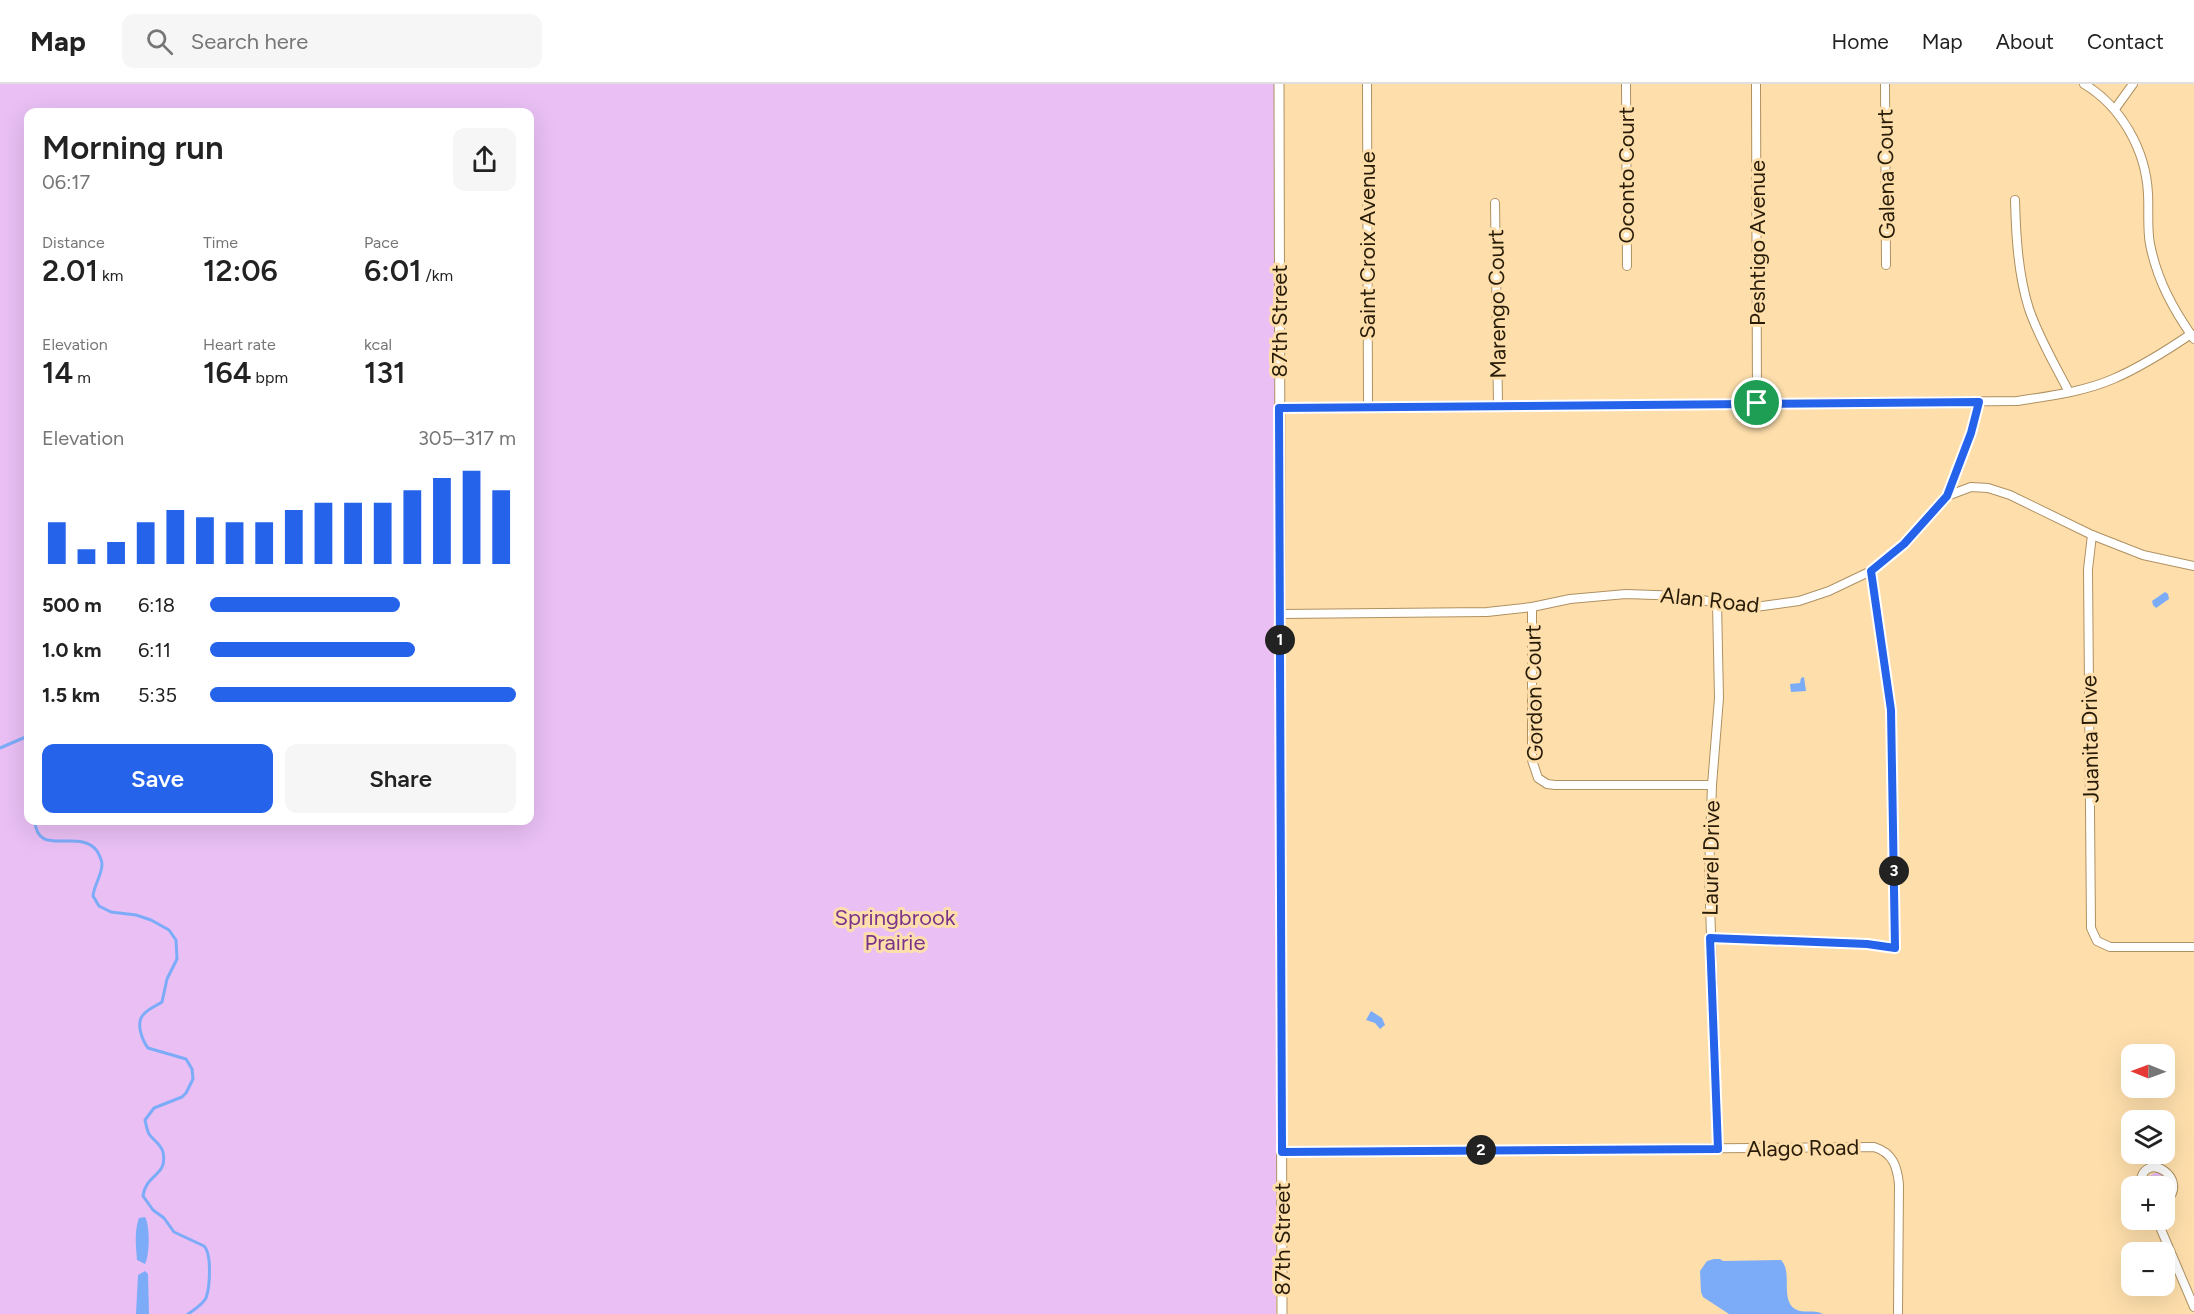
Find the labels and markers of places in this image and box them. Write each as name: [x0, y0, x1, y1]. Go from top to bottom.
pin: [1731, 377, 1782, 428]
pin: 1: [1265, 625, 1295, 655]
pin: 3: [1879, 856, 1909, 886]
pin: 2: [1466, 1135, 1496, 1165]

